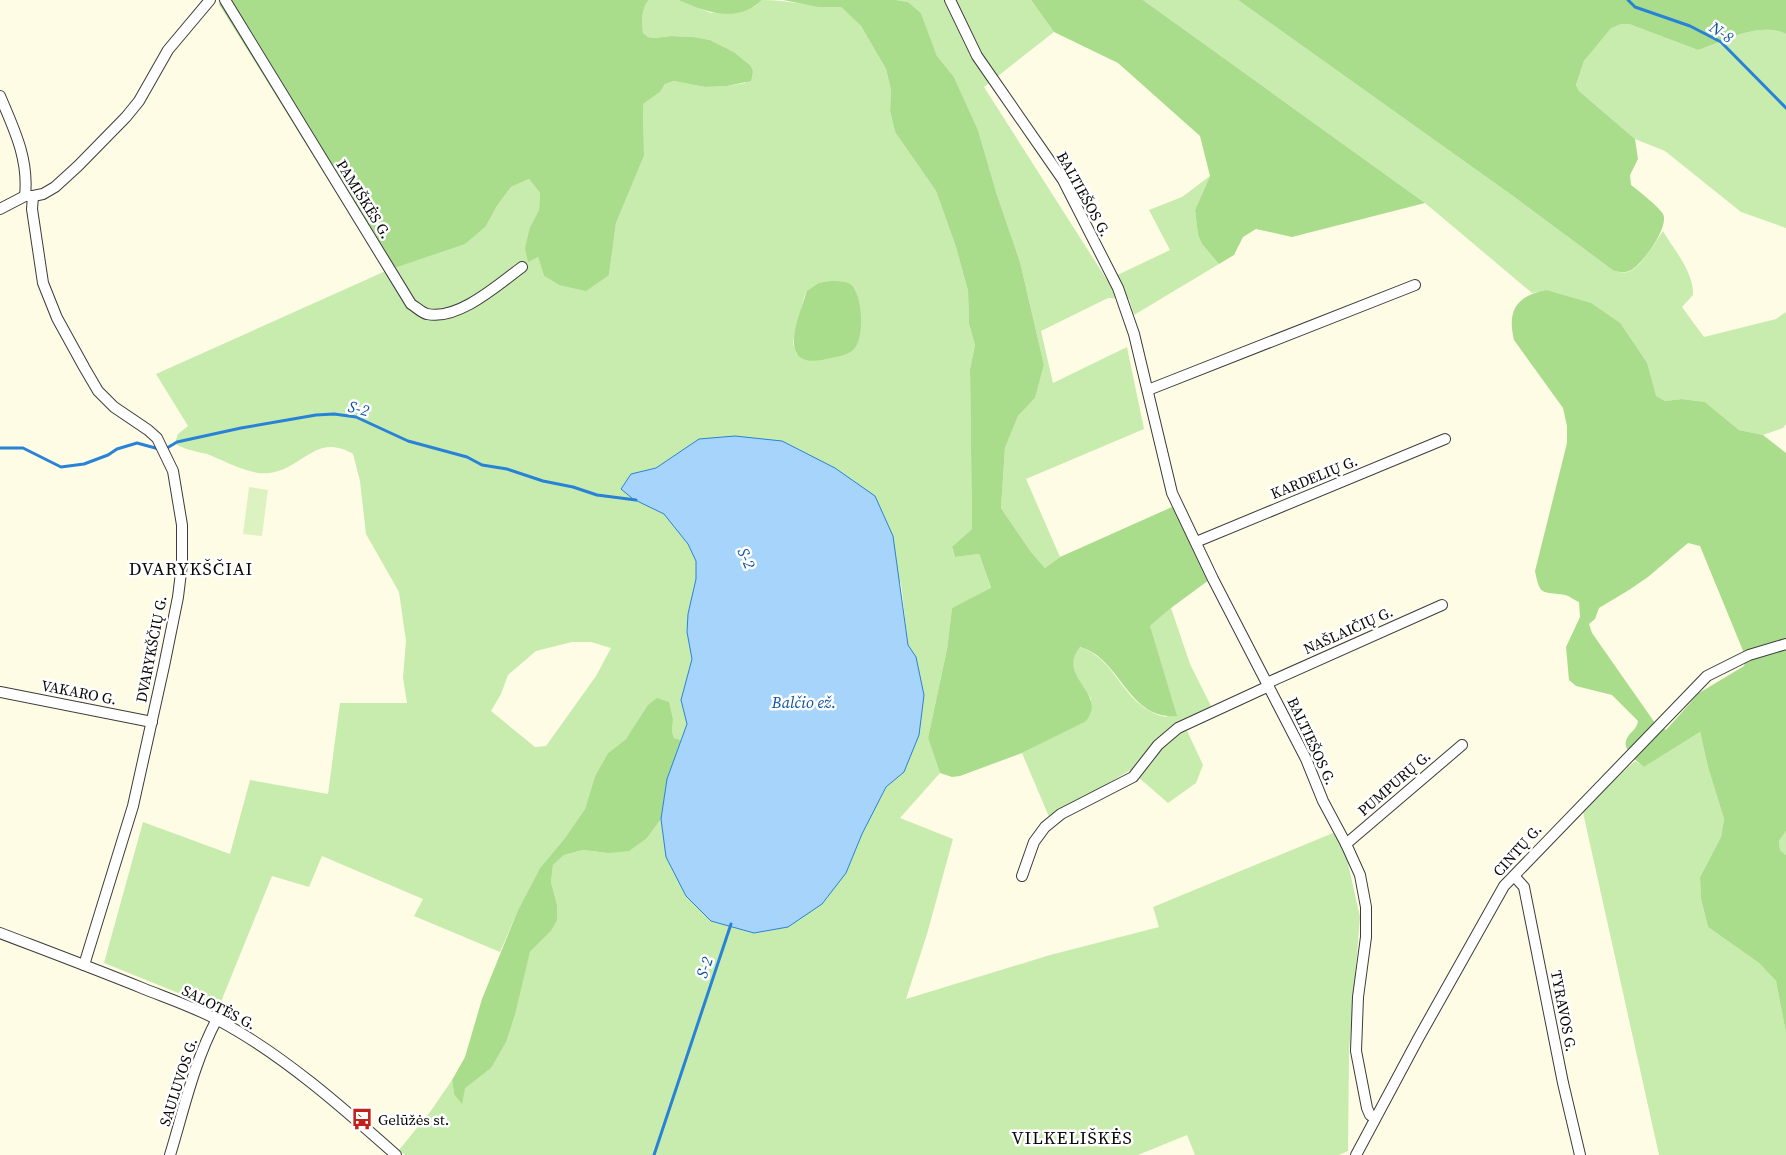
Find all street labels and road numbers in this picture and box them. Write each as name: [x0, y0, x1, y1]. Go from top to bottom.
street label: BALTIEŠOS G.: [1052, 148, 1116, 240]
street label: PAMIŠKĖS G.: [331, 156, 397, 242]
street label: KARDELIŲ G.: [1267, 450, 1361, 504]
street label: DVARYKŠČIŲ G.: [130, 594, 172, 704]
street label: NAŠLAIČIŲ G.: [1300, 601, 1396, 659]
street label: VAKARO G.: [40, 674, 118, 710]
street label: BALTIEŠOS G.: [1283, 694, 1341, 788]
street label: PUMPURŲ G.: [1353, 745, 1435, 821]
street label: CINTŲ G.: [1488, 819, 1546, 881]
street label: TYRAVOS G.: [1546, 969, 1582, 1053]
street label: SALOTĖS G.: [179, 979, 259, 1035]
street label: SAULUVOS G.: [154, 1035, 202, 1129]

